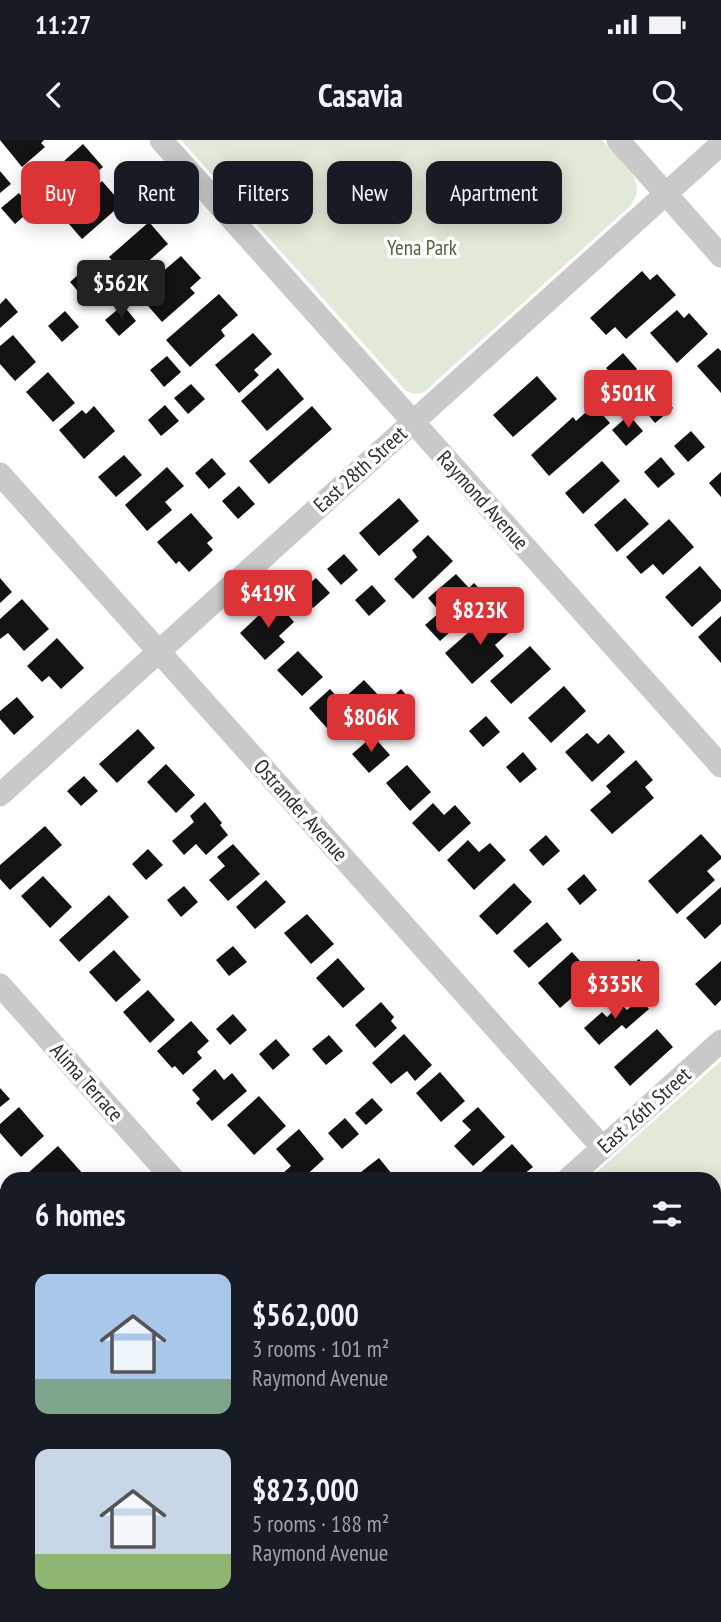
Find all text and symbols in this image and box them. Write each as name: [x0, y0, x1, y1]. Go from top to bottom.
text: 11:27: [35, 8, 91, 41]
text: Casavia: [318, 74, 403, 116]
icon: back: [35, 76, 73, 114]
icon: search: [648, 76, 686, 114]
chip: Buy: [21, 161, 100, 224]
chip: Rent: [114, 161, 199, 224]
chip: Filters: [213, 161, 313, 224]
chip: New: [327, 161, 412, 224]
chip: Apartment: [426, 161, 562, 224]
park label: Yena Park: [387, 234, 457, 261]
pin: $562K: [72, 260, 170, 320]
text: $562K: [93, 268, 149, 297]
pin: $501K: [579, 370, 677, 430]
text: $501K: [600, 378, 656, 407]
street label: East 28th Street: [308, 420, 413, 518]
street label: Raymond Avenue: [431, 445, 535, 555]
pin: $419K: [219, 570, 317, 630]
text: $419K: [240, 578, 296, 607]
pin: $823K: [431, 588, 529, 647]
text: $823K: [452, 595, 508, 624]
pin: $806K: [322, 694, 420, 754]
text: $806K: [343, 702, 399, 731]
street label: Ostrander Avenue: [248, 753, 354, 867]
pin: $335K: [566, 962, 664, 1021]
text: $335K: [587, 969, 643, 998]
street label: Alima Terrace: [45, 1037, 129, 1127]
street label: East 26th Street: [592, 1061, 697, 1159]
text: 6 homes: [35, 1195, 126, 1234]
icon: filters: [648, 1195, 686, 1233]
text: $562,000: [252, 1295, 359, 1334]
icon: home: [91, 1302, 175, 1386]
text: 3 rooms · 101 m²: [252, 1334, 389, 1363]
text: Raymond Avenue: [252, 1363, 388, 1392]
text: $823,000: [252, 1470, 359, 1509]
icon: home: [91, 1477, 175, 1561]
text: 5 rooms · 188 m²: [252, 1509, 389, 1538]
text: Raymond Avenue: [252, 1538, 388, 1567]

